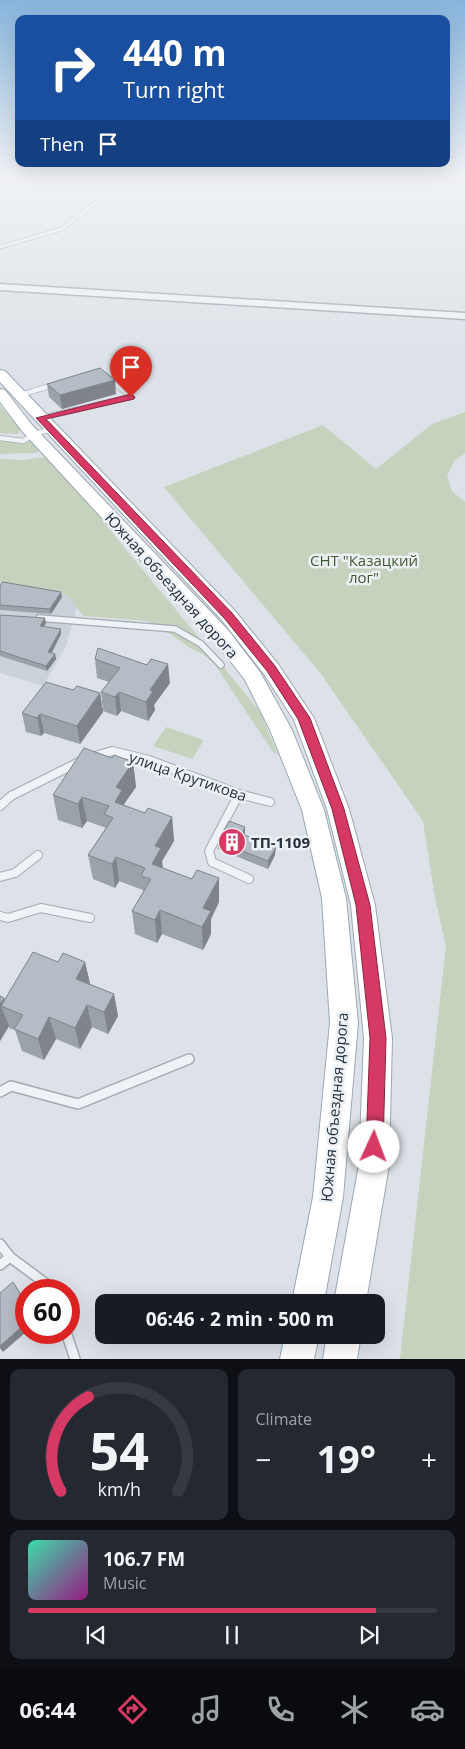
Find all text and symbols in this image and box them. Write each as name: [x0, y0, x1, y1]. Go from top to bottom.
text: 440 m: [123, 29, 227, 76]
icon: right: [40, 35, 105, 100]
text: Turn right: [123, 74, 225, 104]
icon: arrive: [94, 130, 122, 158]
text: Then: [40, 131, 84, 157]
pin: [110, 346, 152, 397]
icon: arrive: [117, 353, 145, 381]
street label: Южная объездная дорога: [101, 508, 243, 662]
park label: СНТ "Казацкий лог": [310, 550, 418, 587]
street label: улица Крутикова: [126, 746, 250, 806]
building icon: ТП-1109: [217, 827, 247, 857]
place label: ТП-1109: [251, 832, 310, 852]
street label: Южная объездная дорога: [316, 1011, 352, 1203]
position arrow: [347, 1120, 399, 1172]
speed limit sign: 60: [15, 1279, 80, 1344]
text: 06:46 · 2 min · 500 m: [146, 1306, 334, 1332]
text: Climate: [256, 1408, 312, 1430]
text: 54: [89, 1414, 148, 1485]
text: 19°: [316, 1432, 376, 1484]
text: −: [256, 1440, 272, 1478]
text: +: [421, 1440, 437, 1478]
text: km/h: [97, 1477, 140, 1501]
text: 106.7 FM: [103, 1546, 185, 1572]
text: Music: [103, 1572, 147, 1594]
icon: previous: [82, 1621, 110, 1649]
icon: pause: [218, 1621, 246, 1649]
icon: next: [355, 1621, 383, 1649]
icon: directions: [115, 1692, 150, 1727]
icon: music: [189, 1692, 224, 1727]
icon: phone: [263, 1692, 298, 1727]
icon: climate: [337, 1692, 372, 1727]
icon: car: [410, 1692, 445, 1727]
text: 06:44: [19, 1694, 76, 1724]

